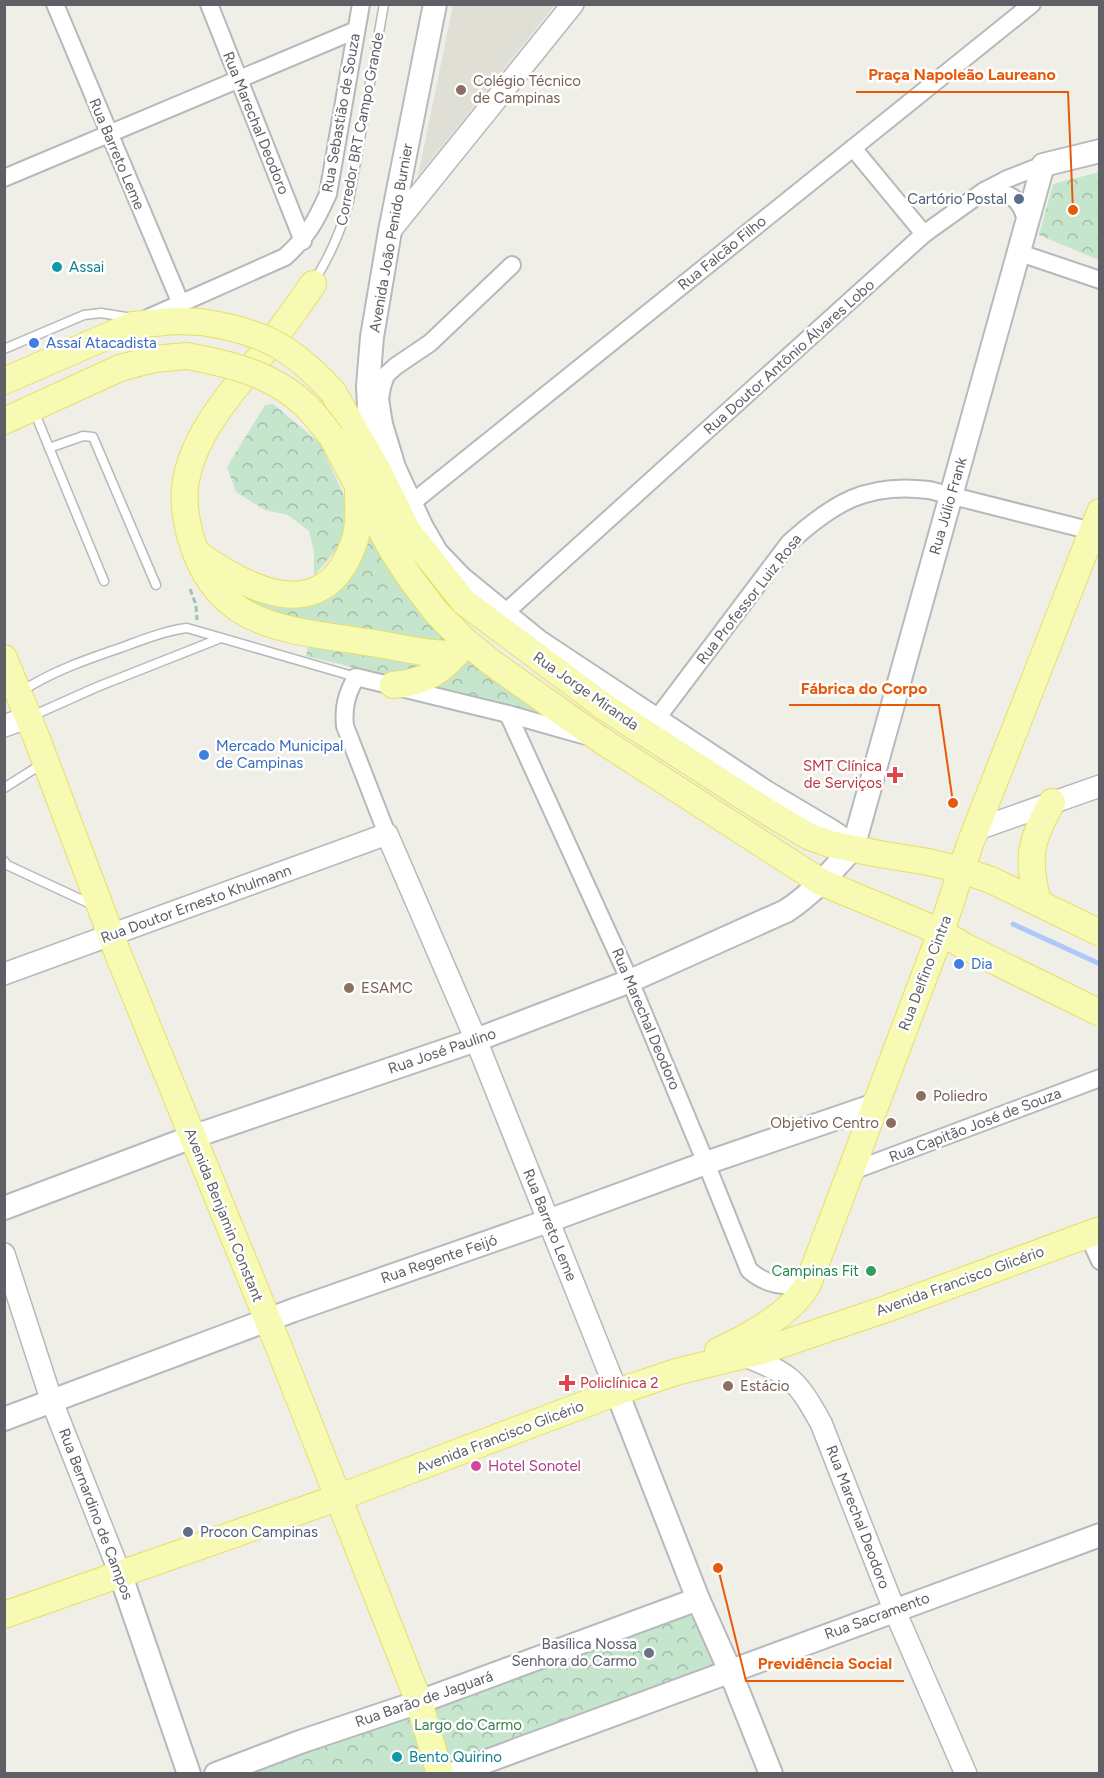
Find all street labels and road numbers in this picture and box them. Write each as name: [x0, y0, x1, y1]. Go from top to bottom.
street label: Corredor BRT Campo Grande: [332, 31, 388, 227]
street label: Rua Sebastião de Souza: [318, 32, 364, 194]
street label: Rua Marechal Deodoro: [219, 49, 293, 197]
street label: Rua Barreto Leme: [85, 96, 149, 212]
street label: Avenida João Penido Burnier: [365, 142, 417, 334]
street label: Rua Falcão Filho: [674, 212, 770, 294]
street label: Rua Doutor Antônio Álvares Lobo: [700, 275, 878, 438]
street label: Rua Júlio Frank: [925, 454, 971, 557]
street label: Rua Professor Luiz Rosa: [693, 530, 805, 668]
street label: Rua Jorge Miranda: [530, 648, 642, 734]
street label: Rua Doutor Ernesto Khulmann: [98, 861, 294, 947]
street label: Rua Delfino Cintra: [895, 913, 955, 1033]
street label: Rua Marechal Deodoro: [608, 945, 684, 1093]
street label: Rua José Paulino: [386, 1024, 499, 1078]
street label: Rua Capitão José de Souza: [886, 1084, 1064, 1166]
street label: Avenida Benjamin Constant: [181, 1126, 267, 1305]
street label: Rua Barreto Leme: [519, 1166, 581, 1284]
street label: Rua Regente Feijó: [378, 1231, 500, 1287]
street label: Avenida Francisco Glicério: [873, 1242, 1047, 1320]
street label: Avenida Francisco Glicério: [414, 1397, 586, 1477]
street label: Rua Bernardino de Campos: [55, 1426, 137, 1602]
street label: Rua Marechal Deodoro: [822, 1443, 894, 1592]
street label: Rua Sacramento: [822, 1589, 932, 1643]
street label: Rua Barão de Jaguará: [353, 1667, 495, 1731]

